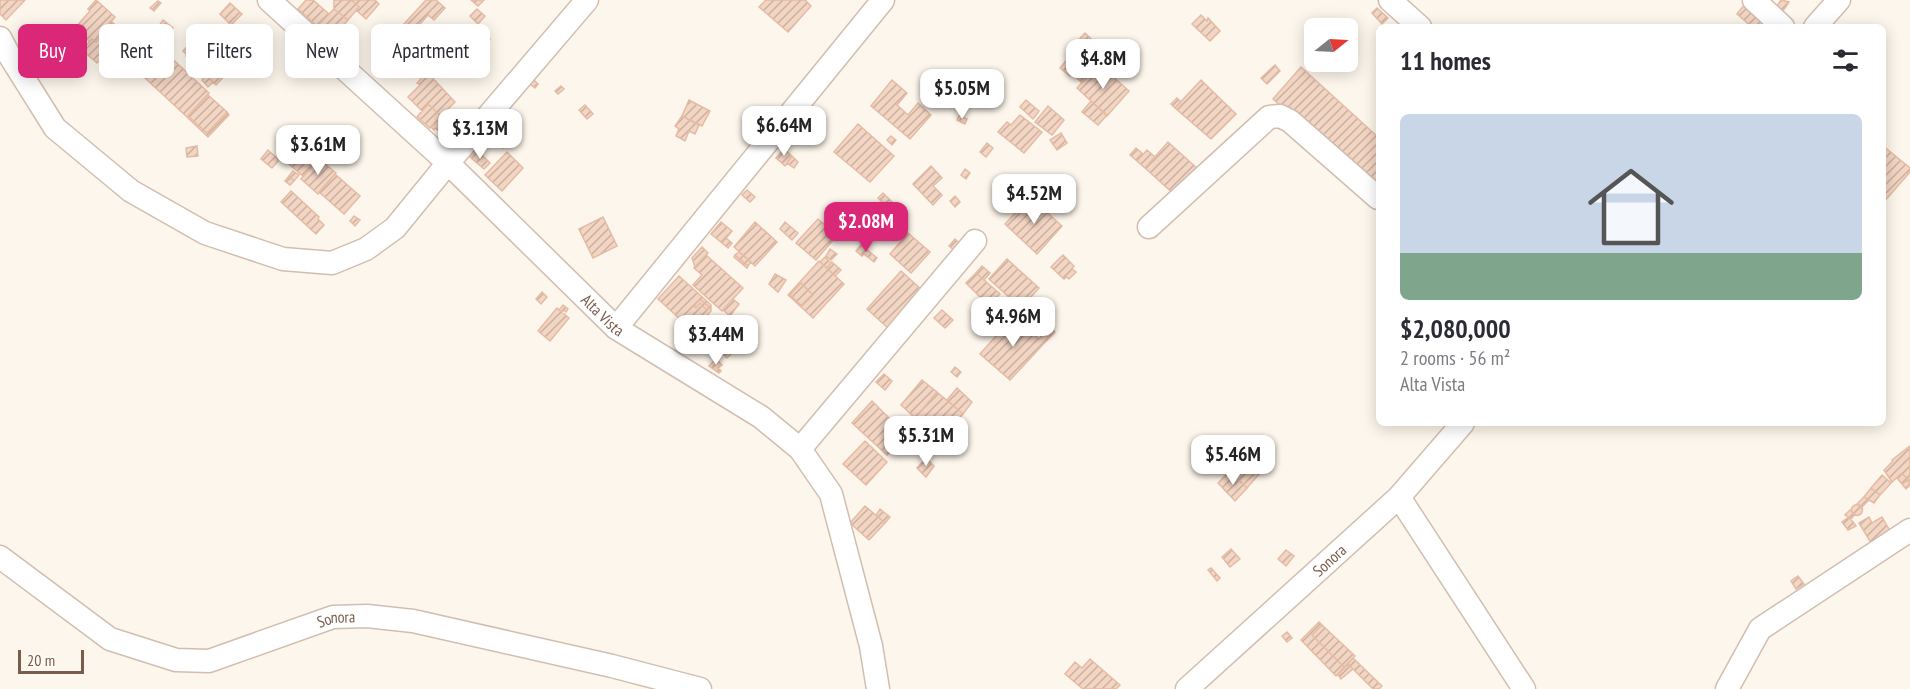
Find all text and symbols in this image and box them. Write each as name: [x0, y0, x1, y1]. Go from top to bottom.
north arrow: [1304, 18, 1358, 72]
map controls: [1304, 18, 1358, 72]
chip: Buy: [18, 24, 87, 78]
chip: Rent: [99, 24, 174, 78]
chip: Filters: [186, 24, 273, 78]
chip: New: [285, 24, 359, 78]
chip: Apartment: [371, 24, 490, 78]
pin: $4.8M: [1061, 39, 1145, 90]
text: 11 homes: [1400, 44, 1491, 77]
icon: filters: [1829, 44, 1862, 77]
text: $4.8M: [1080, 45, 1126, 71]
pin: $5.05M: [913, 69, 1011, 120]
text: $5.05M: [934, 75, 990, 101]
pin: $6.64M: [735, 106, 833, 157]
pin: $3.13M: [431, 109, 529, 160]
text: $6.64M: [756, 112, 812, 138]
text: $3.13M: [452, 115, 508, 141]
pin: $3.61M: [269, 125, 367, 176]
text: $3.61M: [290, 131, 346, 157]
icon: home: [1577, 153, 1685, 261]
pin: $4.52M: [985, 174, 1083, 225]
text: $4.52M: [1006, 180, 1062, 206]
pin: $2.08M: [817, 202, 915, 253]
text: $2.08M: [838, 208, 894, 234]
street label: Alta Vista: [577, 290, 628, 340]
pin: $4.96M: [964, 297, 1062, 348]
text: $4.96M: [985, 303, 1041, 329]
text: $2,080,000: [1400, 312, 1511, 345]
pin: $3.44M: [667, 315, 765, 366]
text: $3.44M: [688, 321, 744, 347]
text: 2 rooms · 56 m²: [1400, 345, 1510, 371]
text: Alta Vista: [1400, 371, 1465, 397]
pin: $5.31M: [877, 416, 975, 467]
text: $5.31M: [898, 422, 954, 448]
pin: $5.46M: [1184, 435, 1282, 486]
text: $5.46M: [1205, 441, 1261, 467]
street label: Sonora: [1308, 540, 1350, 580]
street label: Sonora: [314, 606, 355, 632]
scale bar: [18, 647, 84, 674]
text: 20 m: [27, 650, 55, 670]

